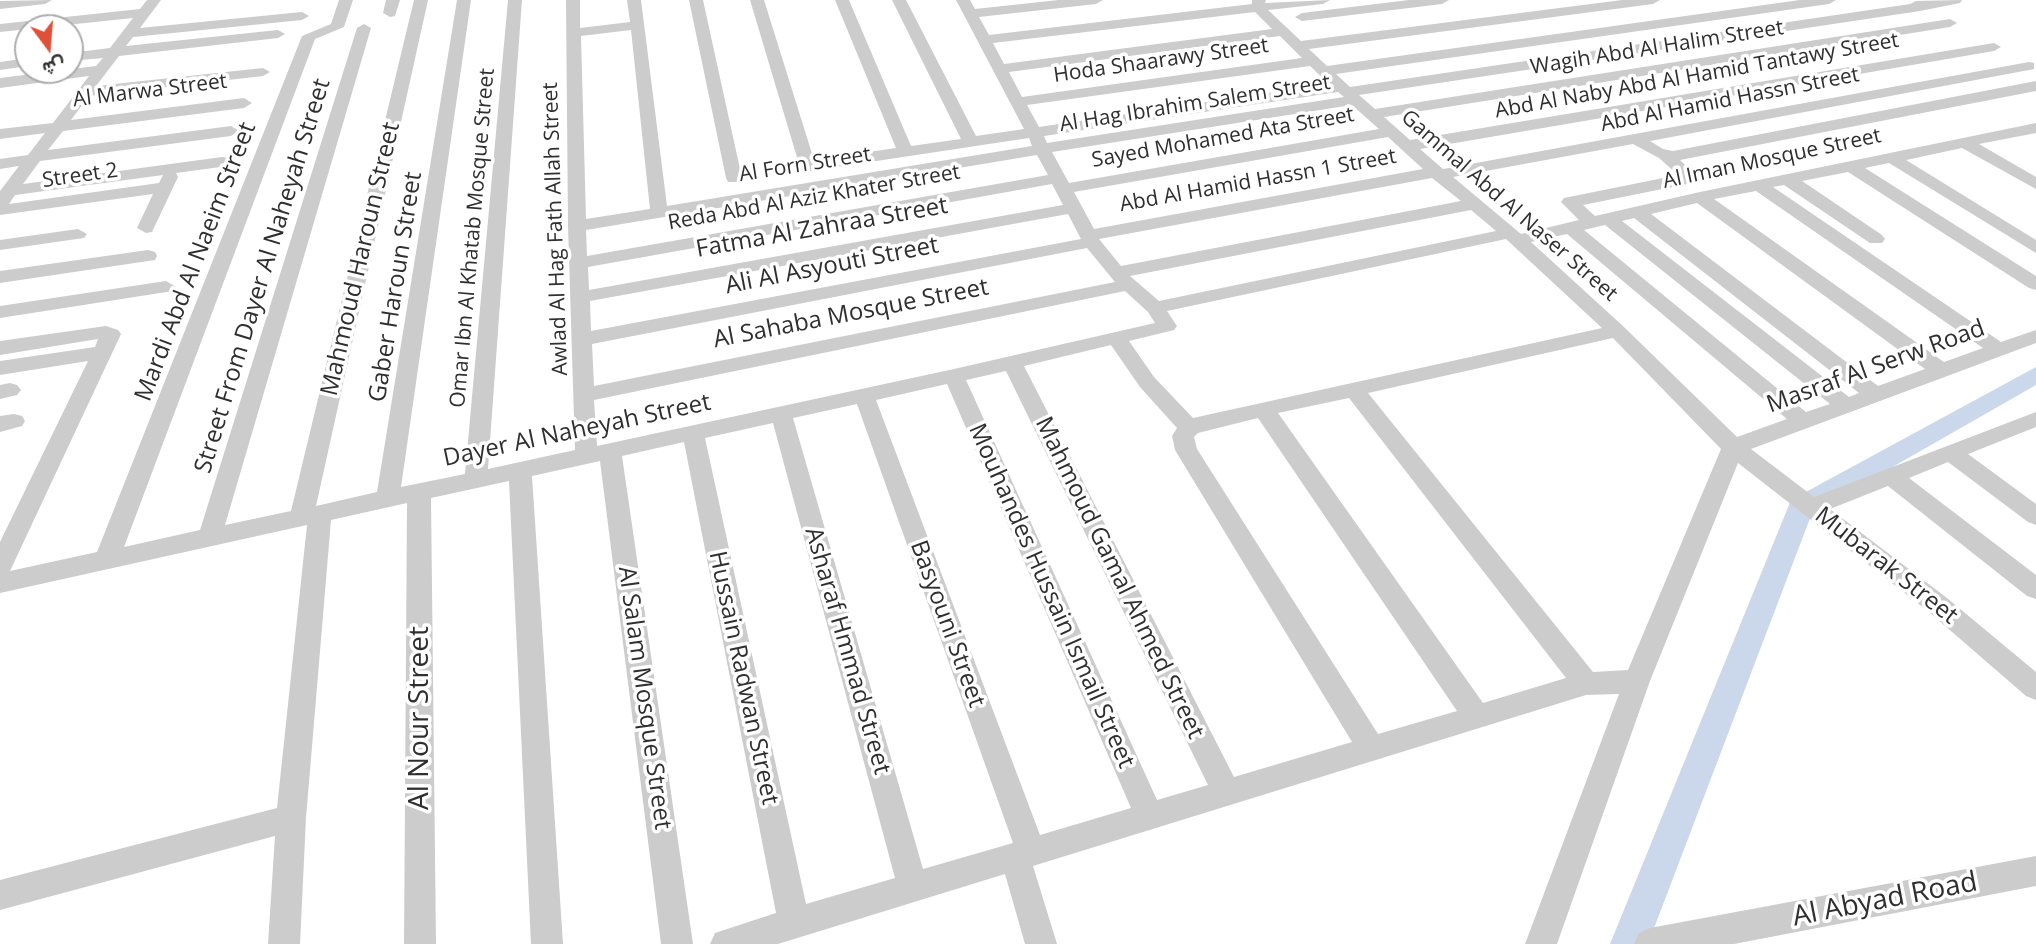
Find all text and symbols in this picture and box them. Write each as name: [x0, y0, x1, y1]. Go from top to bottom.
north arrow: [14, 14, 84, 84]
street label: Wagih Abd Al Halim Street: [1529, 16, 1785, 80]
street label: Abd Al Naby Abd Al Hamid Tantawy Street: [1493, 28, 1901, 124]
street label: Hoda Shaarawy Street: [1052, 33, 1270, 89]
text: ش: [40, 52, 69, 83]
street label: Abd Al Hamid Hassn Street: [1599, 63, 1861, 137]
street label: Omar Ibn Al Khatab Mosque Street: [446, 67, 500, 409]
street label: Al Marwa Street: [71, 69, 229, 113]
street label: Al Hag Ibrahim Salem Street: [1058, 70, 1332, 138]
street label: Street From Dayer Al Naheyah Street: [189, 75, 337, 477]
street label: Awlad Al Hag Fath Allah Street: [538, 82, 574, 376]
street label: Sayed Mohamed Ata Street: [1090, 103, 1356, 173]
street label: Gammal Abd Al Naser Street: [1396, 105, 1622, 307]
street label: Mardi Abd Al Naeim Street: [129, 118, 263, 406]
street label: Mahmoud Haroun Street: [315, 119, 407, 399]
street label: Al Iman Mosque Street: [1661, 124, 1883, 194]
street label: Al Forn Street: [737, 142, 873, 188]
street label: Abd Al Hamid Hassn 1 Street: [1118, 144, 1398, 218]
street label: Street 2: [41, 158, 119, 194]
street label: Reda Abd Al Aziz Khater Street: [666, 160, 962, 236]
street label: Gaber Haroun Street: [364, 170, 428, 404]
street label: Fatma Al Zahraa Street: [694, 192, 950, 264]
street label: Ali Al Asyouti Street: [723, 231, 941, 301]
street label: Al Sahaba Mosque Street: [711, 273, 991, 355]
street label: Masraf Al Serw Road: [1763, 314, 1989, 420]
street label: Dayer Al Naheyah Street: [441, 389, 713, 473]
street label: Mahmoud Gamal Ahmed Street: [1028, 413, 1210, 743]
street label: Mouhandes Hussain Ismail Street: [962, 419, 1140, 773]
street label: Mubarak Street: [1809, 501, 1963, 631]
street label: Asharaf Hmmad Street: [798, 524, 896, 778]
street label: Basyouni Street: [903, 537, 991, 711]
street label: Hussain Radwan Street: [702, 549, 784, 807]
street label: Al Salam Mosque Street: [611, 565, 677, 831]
street label: Al Nour Street: [403, 626, 437, 810]
street label: Al Abyad Road: [1790, 866, 1980, 934]

